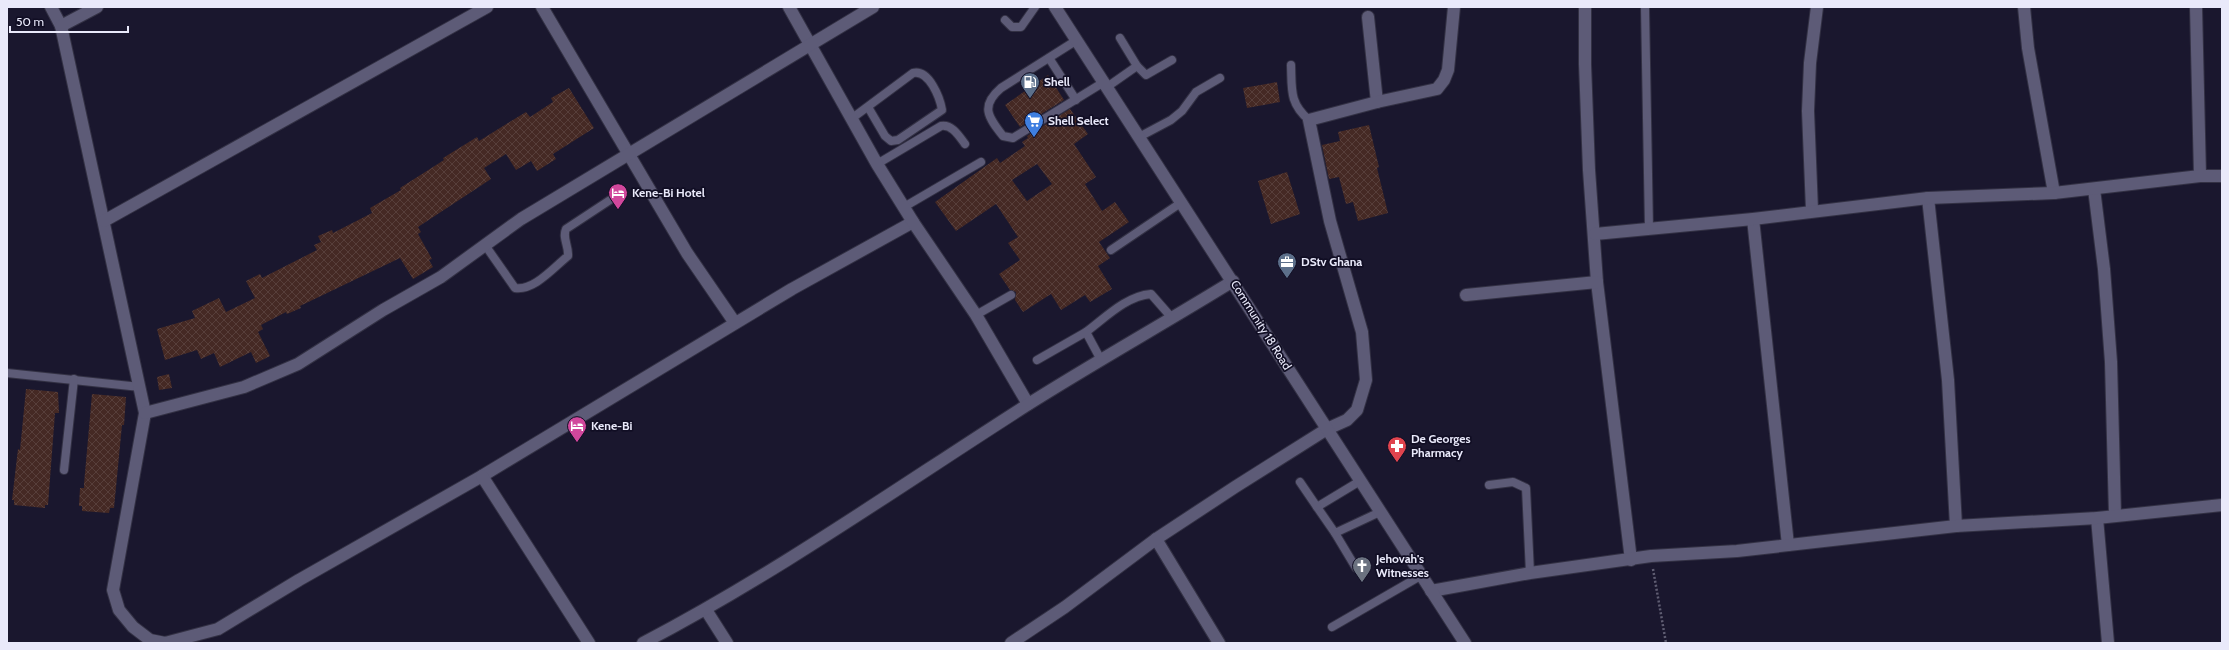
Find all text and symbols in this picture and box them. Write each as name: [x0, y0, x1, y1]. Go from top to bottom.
scale bar: [10, 8, 128, 34]
text: 50 m: [16, 14, 44, 29]
fuel station icon: Shell: [1019, 71, 1041, 99]
place label: Shell: [1044, 74, 1070, 89]
supermarket icon: Shell Select: [1023, 110, 1045, 138]
place label: Shell Select: [1048, 113, 1109, 128]
hotel icon: Kene-Bi Hotel: [607, 182, 629, 210]
place label: Kene-Bi Hotel: [632, 185, 705, 200]
office icon: DStv Ghana: [1276, 251, 1298, 279]
place label: DStv Ghana: [1301, 254, 1362, 269]
street label: Community 18 Road: [1228, 277, 1295, 372]
hotel icon: Kene-Bi: [566, 415, 588, 443]
place label: Kene-Bi: [591, 418, 633, 433]
place label: De Georges Pharmacy: [1411, 431, 1471, 460]
pharmacy icon: De Georges Pharmacy: [1386, 435, 1408, 463]
place label: Jehovah's Witnesses: [1375, 551, 1429, 580]
church icon: Jehovah's Witnesses: [1351, 555, 1373, 583]

